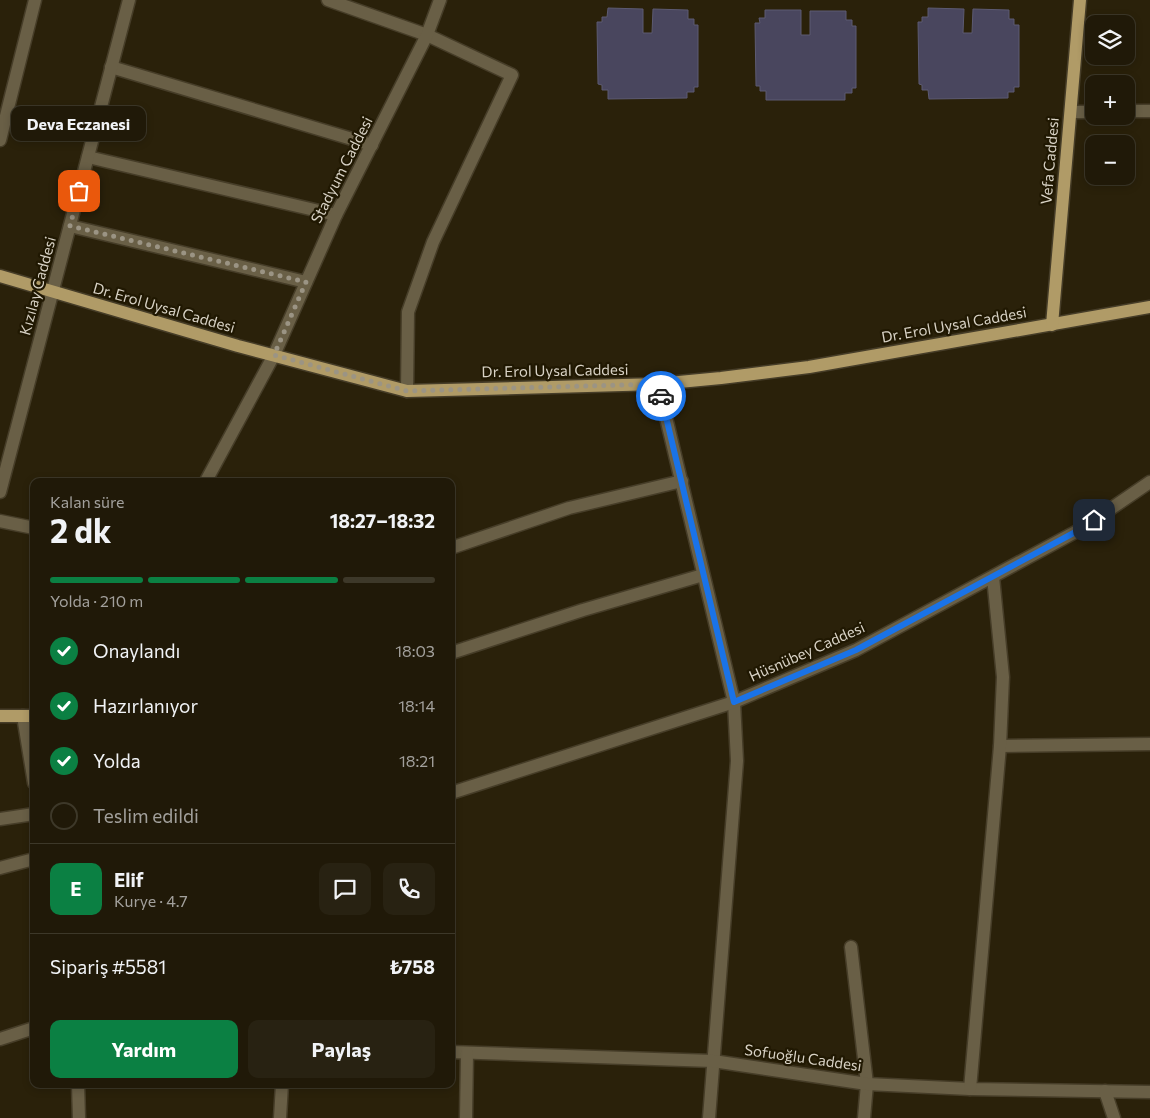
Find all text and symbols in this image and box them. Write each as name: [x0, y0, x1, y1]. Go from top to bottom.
map controls: [1085, 15, 1135, 185]
button: layers: [1085, 15, 1135, 65]
button: +: [1085, 75, 1135, 125]
callout: Deva Eczanesi: [12, 106, 146, 141]
street label: Stadyum Caddesi: [306, 113, 376, 226]
text: Deva Eczanesi: [27, 114, 130, 133]
street label: Vefa Caddesi: [1036, 116, 1062, 205]
button: −: [1085, 135, 1135, 185]
pin: [58, 170, 100, 212]
icon: bag: [65, 177, 93, 205]
street label: Kızılay Caddesi: [15, 234, 59, 337]
street label: Dr. Erol Uysal Caddesi: [91, 278, 237, 336]
street label: Dr. Erol Uysal Caddesi: [880, 302, 1028, 346]
street label: Dr. Erol Uysal Caddesi: [481, 360, 629, 380]
courier: [636, 371, 686, 421]
icon: car: [647, 382, 675, 410]
text: Kalan süre: [50, 492, 125, 511]
pin: [1073, 499, 1115, 541]
icon: home: [1080, 506, 1108, 534]
text: 18:27–18:32: [330, 509, 435, 532]
text: 2 dk: [50, 510, 111, 550]
text: Yolda · 210 m: [50, 591, 143, 610]
street label: Hüsnübey Caddesi: [746, 618, 867, 685]
icon: check: [50, 637, 78, 665]
text: Onaylandı: [93, 639, 180, 662]
text: 18:03: [395, 641, 435, 660]
icon: check: [50, 692, 78, 720]
text: Hazırlanıyor: [93, 694, 198, 717]
text: 18:14: [398, 696, 435, 715]
icon: check: [50, 747, 78, 775]
text: Yolda: [93, 749, 141, 772]
text: 18:21: [399, 751, 435, 770]
text: Teslim edildi: [93, 804, 199, 827]
button: chat: [319, 863, 371, 915]
button: phone: [383, 863, 435, 915]
text: Elif: [114, 868, 144, 891]
text: E: [70, 877, 82, 900]
text: Kurye · 4.7: [114, 891, 188, 910]
text: Sipariş #5581: [50, 955, 166, 978]
text: ₺758: [389, 955, 435, 978]
button: Yardım: [50, 1020, 238, 1078]
button: Paylaş: [248, 1020, 435, 1078]
street label: Sofuoğlu Caddesi: [743, 1040, 863, 1074]

